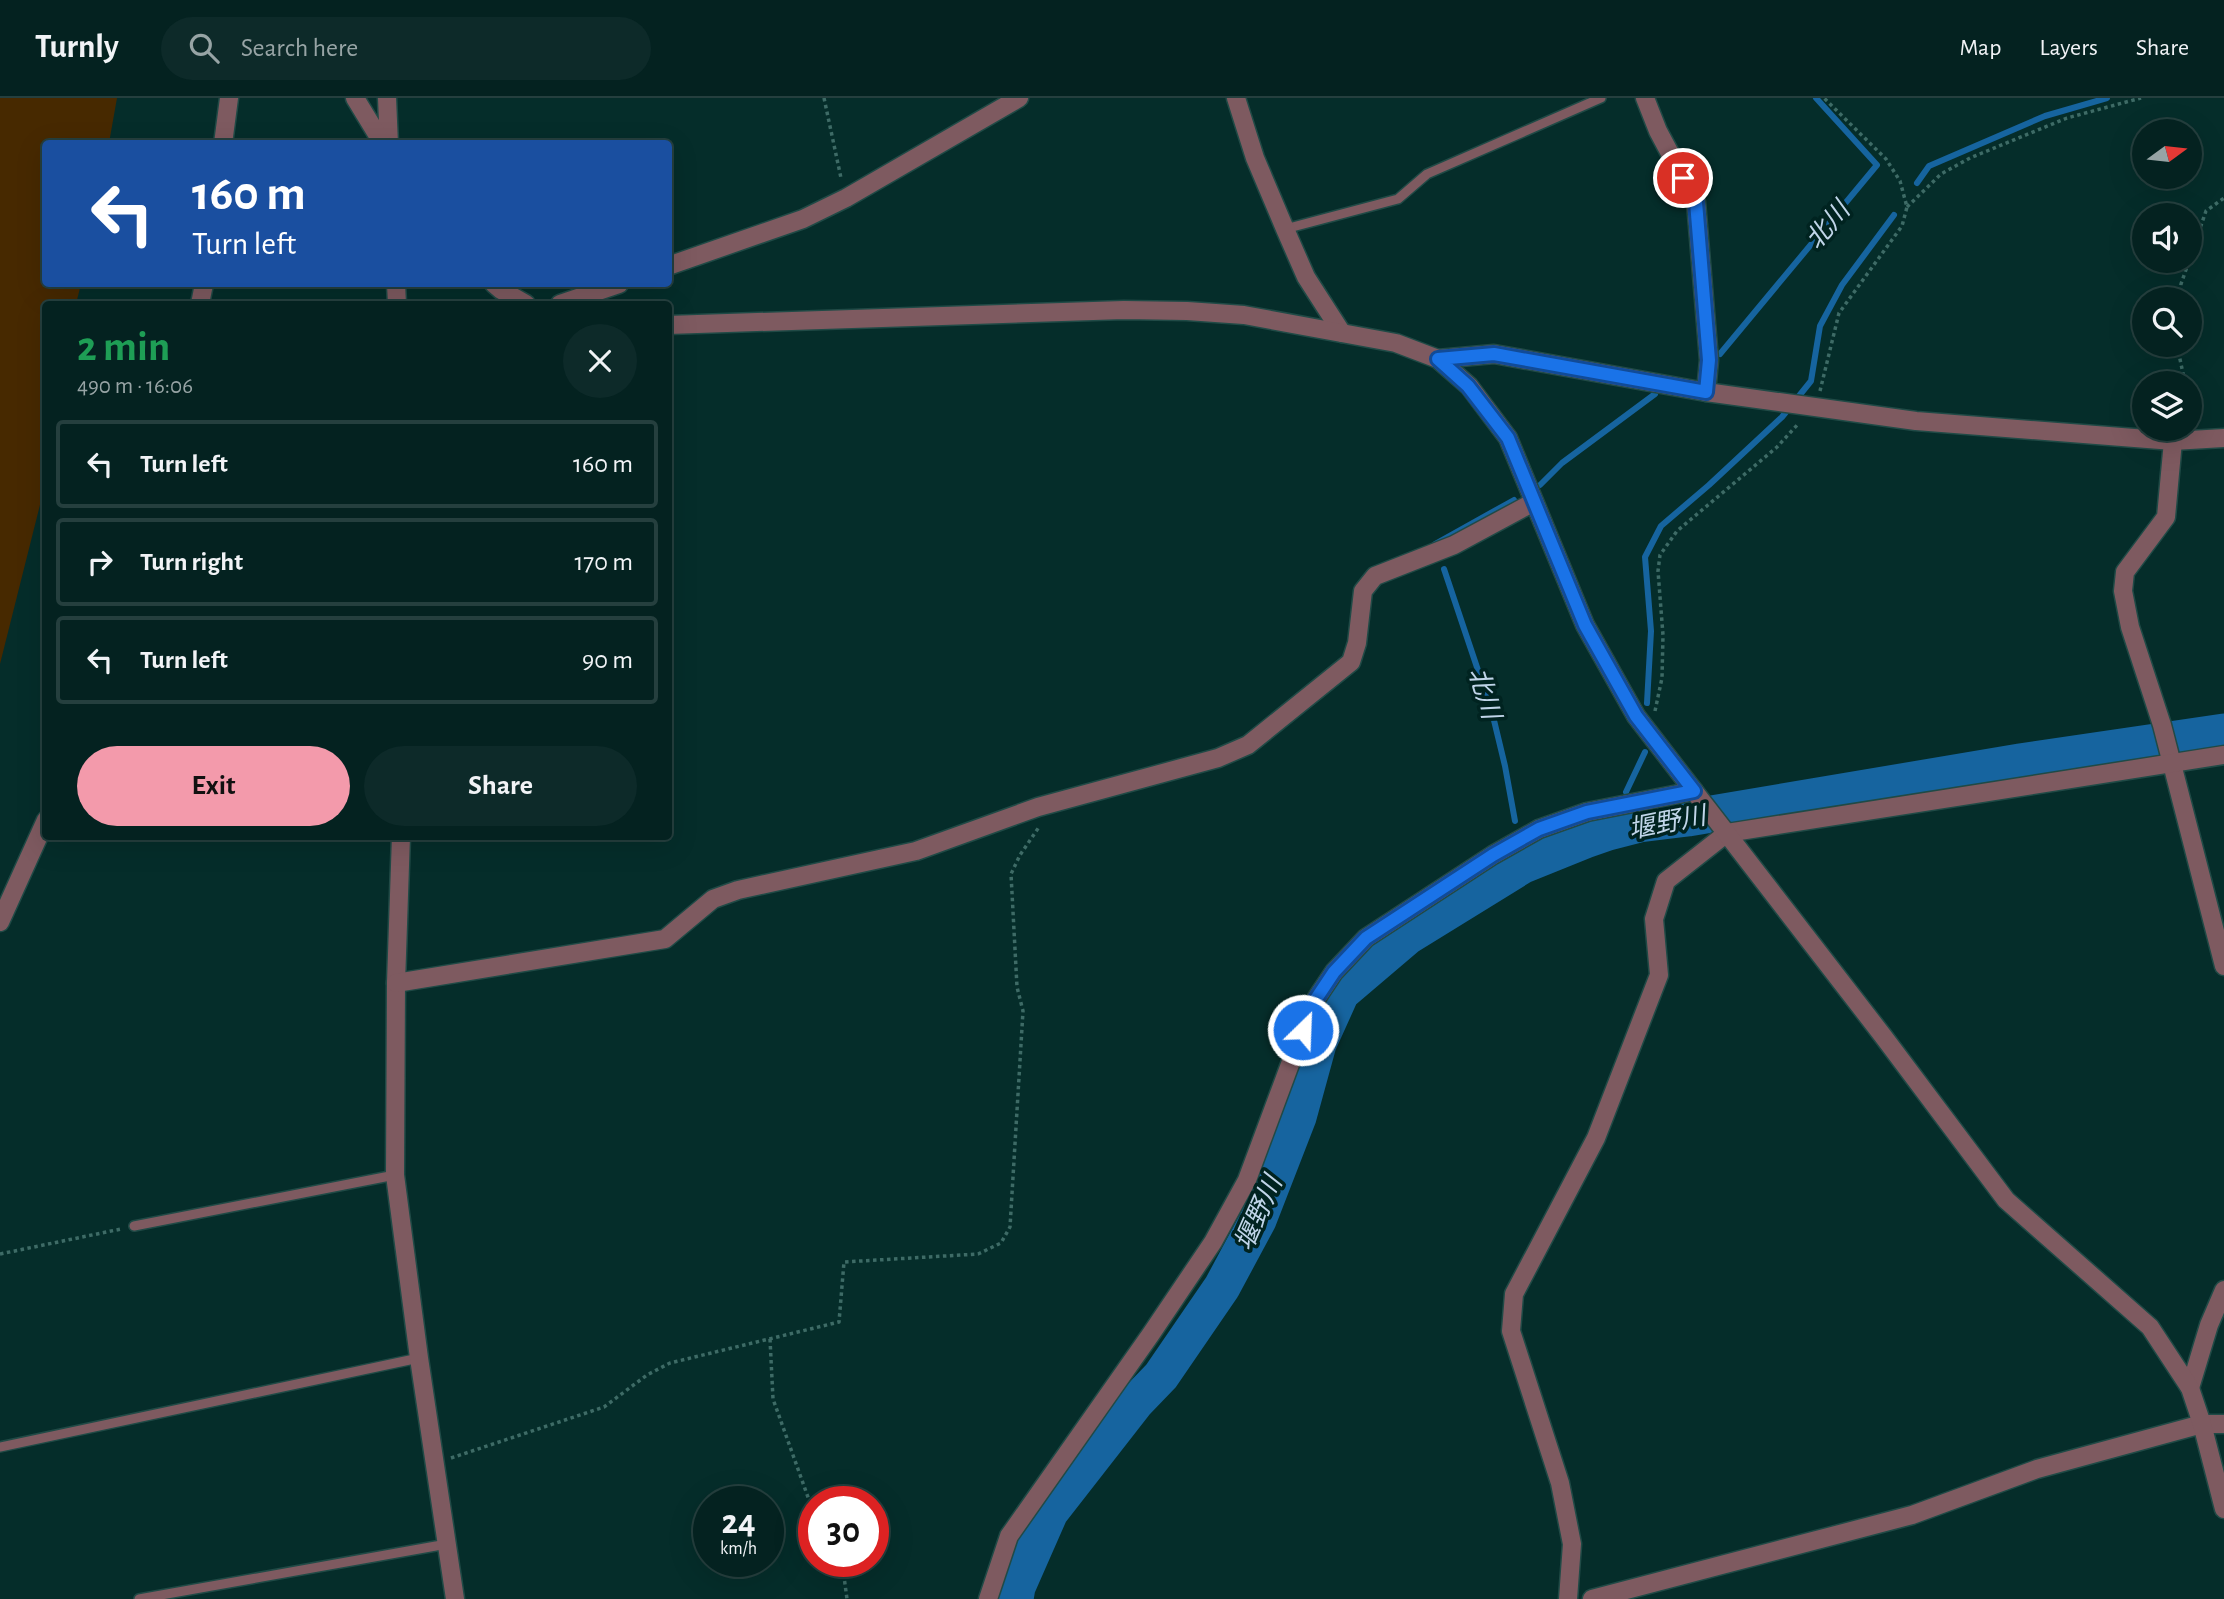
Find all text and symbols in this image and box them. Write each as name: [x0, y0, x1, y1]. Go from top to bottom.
search box: [161, 17, 651, 80]
icon: search: [185, 29, 223, 67]
text: Turnly: [35, 31, 119, 64]
text: Search here: [241, 35, 358, 61]
text: Map: [1959, 36, 2001, 60]
text: Layers: [2039, 36, 2098, 60]
text: Share: [2136, 36, 2189, 60]
north arrow: [2132, 119, 2202, 189]
map controls: [2132, 119, 2202, 441]
pin: [1653, 148, 1713, 208]
icon: arrive: [1664, 159, 1702, 197]
icon: left: [77, 168, 168, 259]
text: 160 m: [192, 170, 306, 219]
water label: 北川: [1800, 194, 1856, 254]
button: sound: [2132, 203, 2202, 273]
text: Turn left: [192, 228, 296, 260]
button: search: [2132, 287, 2202, 357]
button: close: [563, 324, 637, 398]
text: 2 min: [77, 326, 170, 368]
button: layers: [2132, 371, 2202, 441]
text: 490 m · 16:06: [77, 375, 193, 398]
icon: left: [81, 445, 119, 483]
text: Turn left: [140, 451, 228, 477]
text: 160 m: [573, 451, 633, 477]
icon: right: [81, 543, 119, 581]
text: Turn right: [140, 549, 243, 575]
text: 170 m: [574, 549, 633, 575]
icon: left: [81, 641, 119, 679]
text: Turn left: [140, 647, 228, 673]
text: 90 m: [582, 647, 633, 673]
water label: 北川: [1464, 664, 1506, 725]
button: Exit: [77, 746, 350, 826]
button: Share: [364, 746, 637, 826]
water label: 堰野川: [1626, 801, 1711, 843]
position arrow: [1266, 993, 1340, 1067]
water label: 堰野川: [1230, 1169, 1288, 1254]
speed limit sign: 30: [798, 1486, 889, 1577]
text: 24: [721, 1505, 756, 1540]
text: km/h: [720, 1540, 757, 1558]

